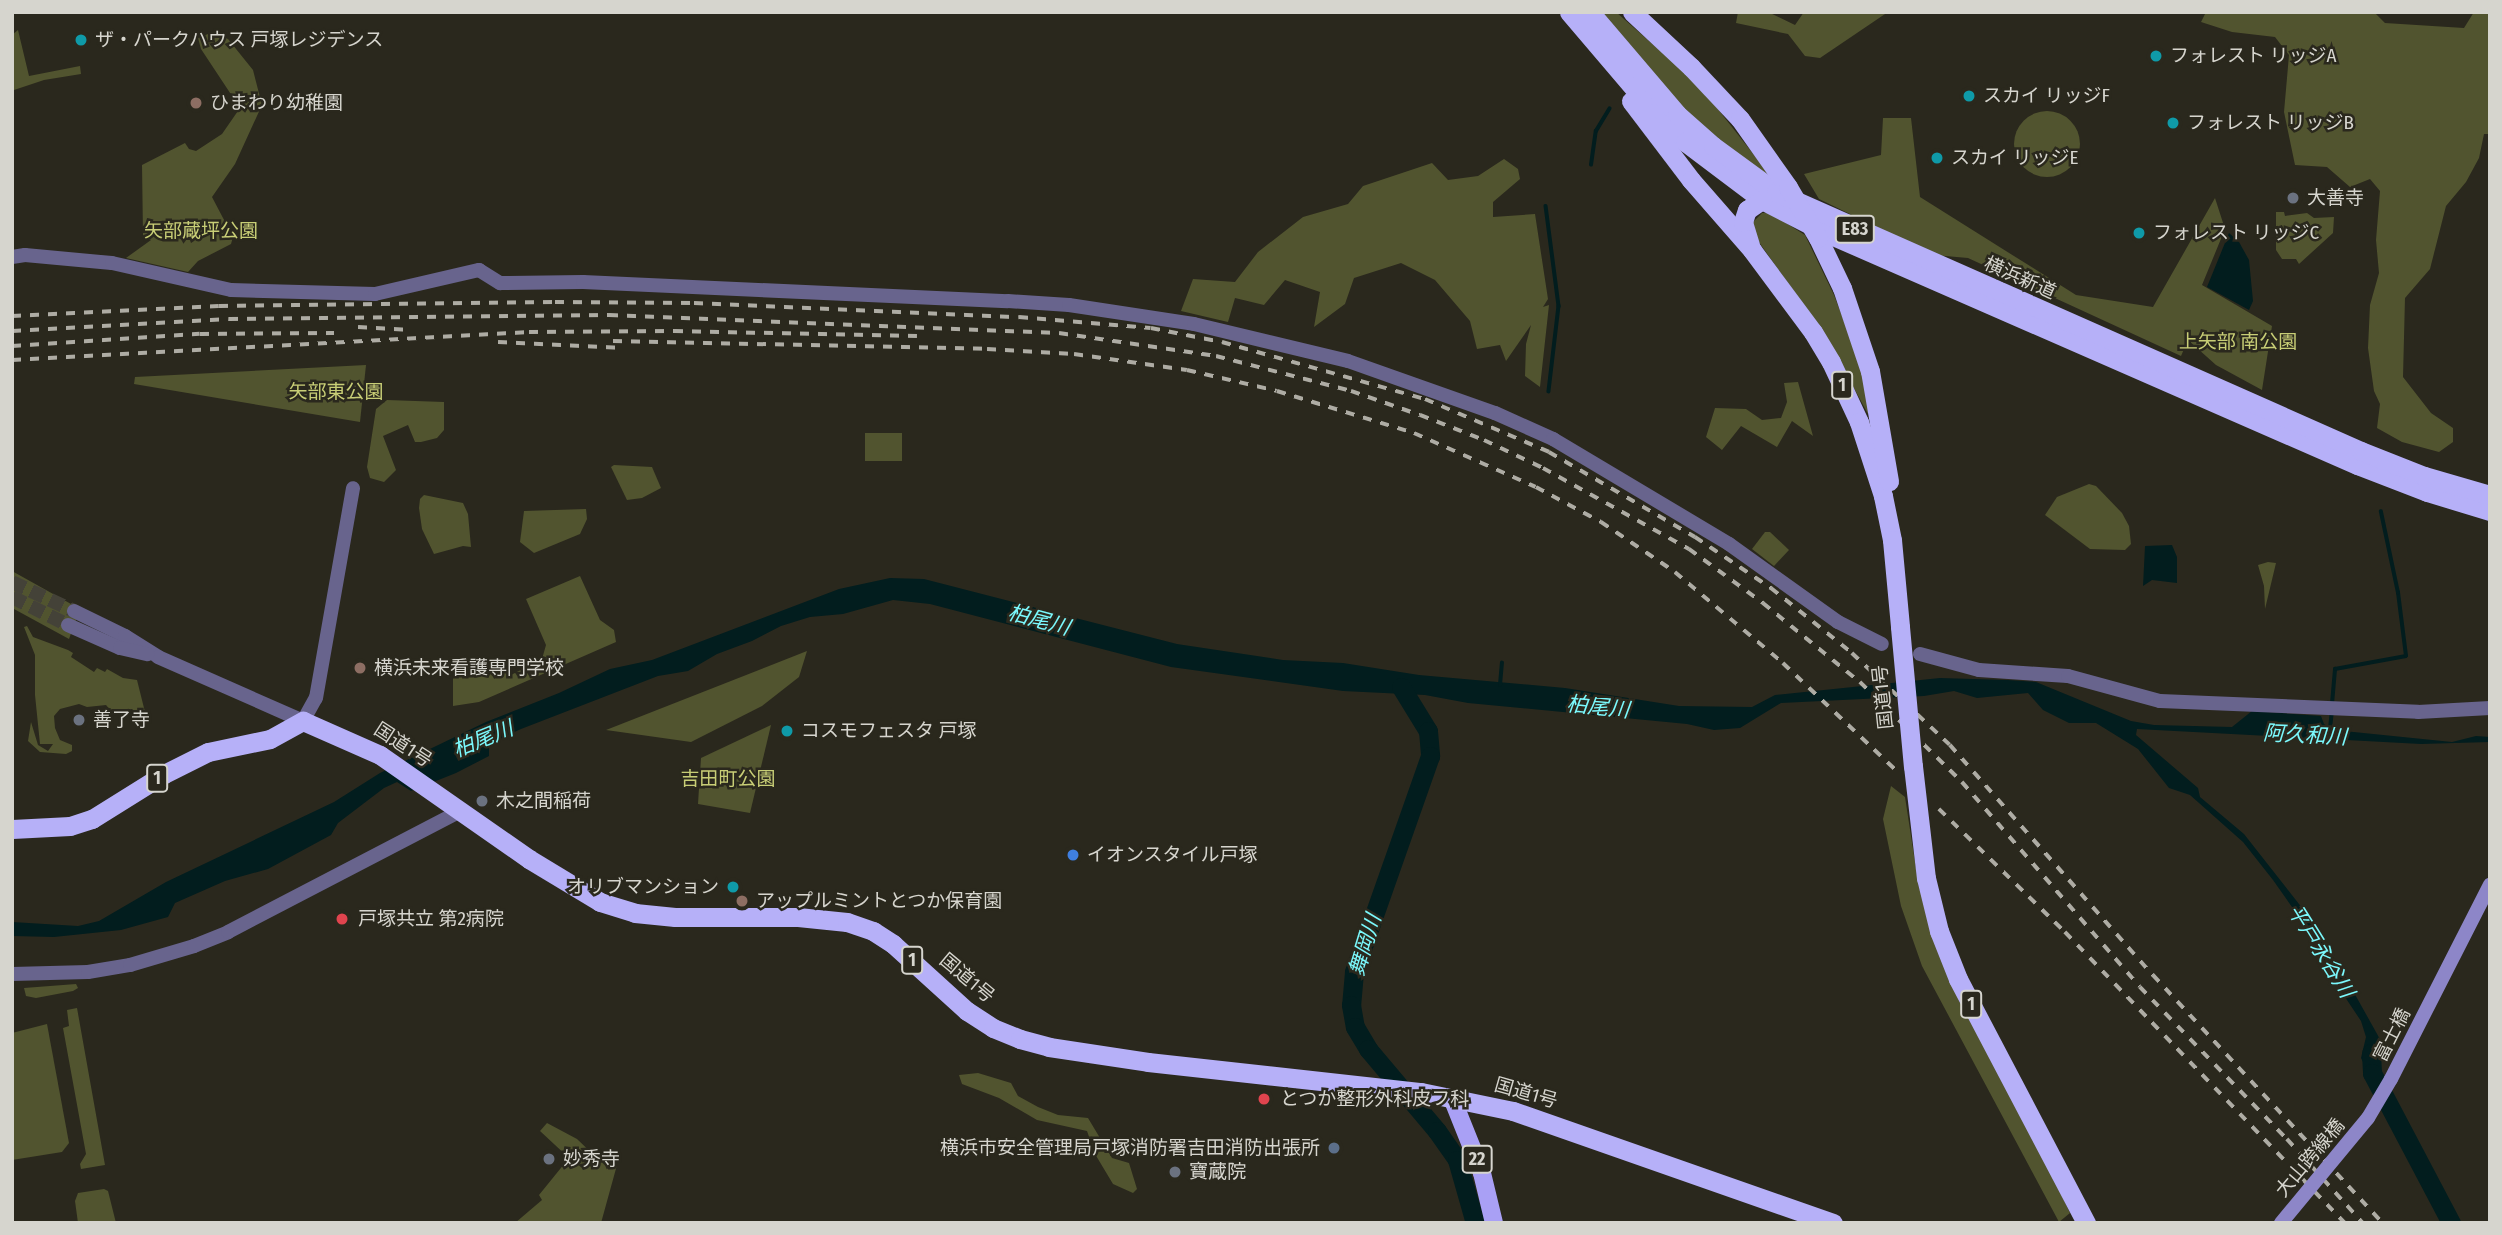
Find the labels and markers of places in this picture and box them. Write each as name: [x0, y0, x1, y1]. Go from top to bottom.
place label: ザ・パークハウス 戸塚レジデンス: [95, 29, 384, 51]
marker: ザ・パークハウス 戸塚レジデンス: [73, 32, 89, 48]
place label: フォレスト リッジA: [2170, 45, 2336, 67]
marker: フォレスト リッジA: [2148, 48, 2164, 64]
place label: スカイ リッジF: [1983, 85, 2110, 107]
marker: スカイ リッジF: [1961, 88, 1977, 104]
place label: ひまわり幼稚園: [210, 92, 343, 114]
marker: ひまわり幼稚園: [188, 95, 204, 111]
place label: フォレスト リッジB: [2187, 112, 2354, 134]
marker: フォレスト リッジB: [2165, 115, 2181, 131]
place label: スカイ リッジE: [1951, 147, 2078, 169]
marker: スカイ リッジE: [1929, 150, 1945, 166]
place label: 大善寺: [2307, 187, 2364, 209]
marker: 大善寺: [2285, 190, 2301, 206]
place label: フォレスト リッジC: [2153, 222, 2319, 244]
marker: フォレスト リッジC: [2131, 225, 2147, 241]
place label: 横浜未来看護専門学校: [374, 657, 564, 679]
marker: 横浜未来看護専門学校: [352, 660, 368, 676]
place label: 善了寺: [93, 709, 150, 731]
marker: 善了寺: [71, 712, 87, 728]
place label: コスモフェスタ 戸塚: [801, 720, 976, 742]
marker: コスモフェスタ 戸塚: [779, 723, 795, 739]
place label: 木之間稲荷: [496, 790, 591, 812]
marker: 木之間稲荷: [474, 793, 490, 809]
place label: イオンスタイル戸塚: [1087, 844, 1258, 866]
marker: イオンスタイル戸塚: [1065, 847, 1081, 863]
place label: オリブマンション: [567, 876, 719, 898]
marker: オリブマンション: [725, 879, 741, 895]
place label: アップルミントとつか保育園: [756, 890, 1003, 912]
marker: アップルミントとつか保育園: [734, 893, 750, 909]
place label: 戸塚共立 第2病院: [358, 908, 504, 930]
marker: 戸塚共立 第2病院: [332, 909, 352, 929]
place label: とつか整形外科皮フ科: [1280, 1088, 1470, 1110]
marker: とつか整形外科皮フ科: [1254, 1089, 1274, 1109]
place label: 横浜市安全管理局戸塚消防署吉田消防出張所: [940, 1137, 1320, 1159]
marker: 横浜市安全管理局戸塚消防署吉田消防出張所: [1326, 1140, 1342, 1156]
place label: 妙秀寺: [563, 1148, 620, 1170]
marker: 妙秀寺: [541, 1151, 557, 1167]
place label: 寶蔵院: [1189, 1161, 1246, 1183]
marker: 寶蔵院: [1167, 1164, 1183, 1180]

